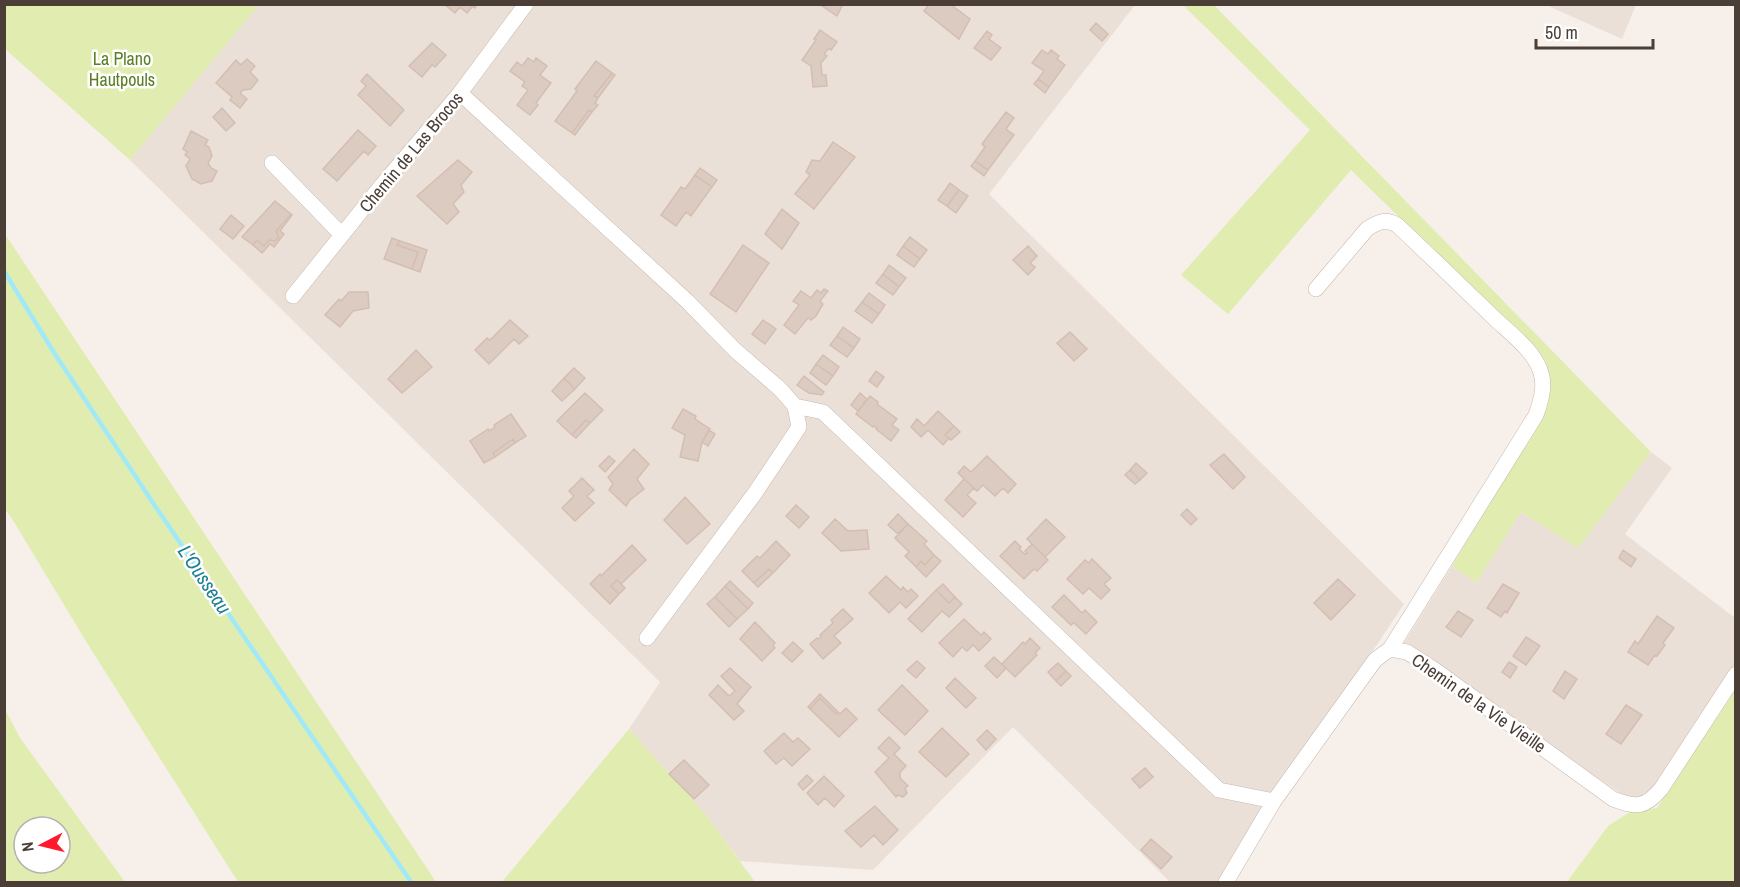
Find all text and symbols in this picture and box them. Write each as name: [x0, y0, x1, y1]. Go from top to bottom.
scale bar: [1536, 12, 1653, 50]
text: 50 m: [1545, 20, 1578, 45]
park label: La Plano Hautpouls: [89, 46, 155, 92]
street label: Chemin de Las Brocos: [353, 86, 469, 218]
water label: L'Ousseau: [172, 539, 238, 619]
street label: Chemin de la Vie Vieille: [1407, 647, 1551, 759]
north arrow: [12, 815, 72, 875]
text: N: [16, 841, 39, 853]

